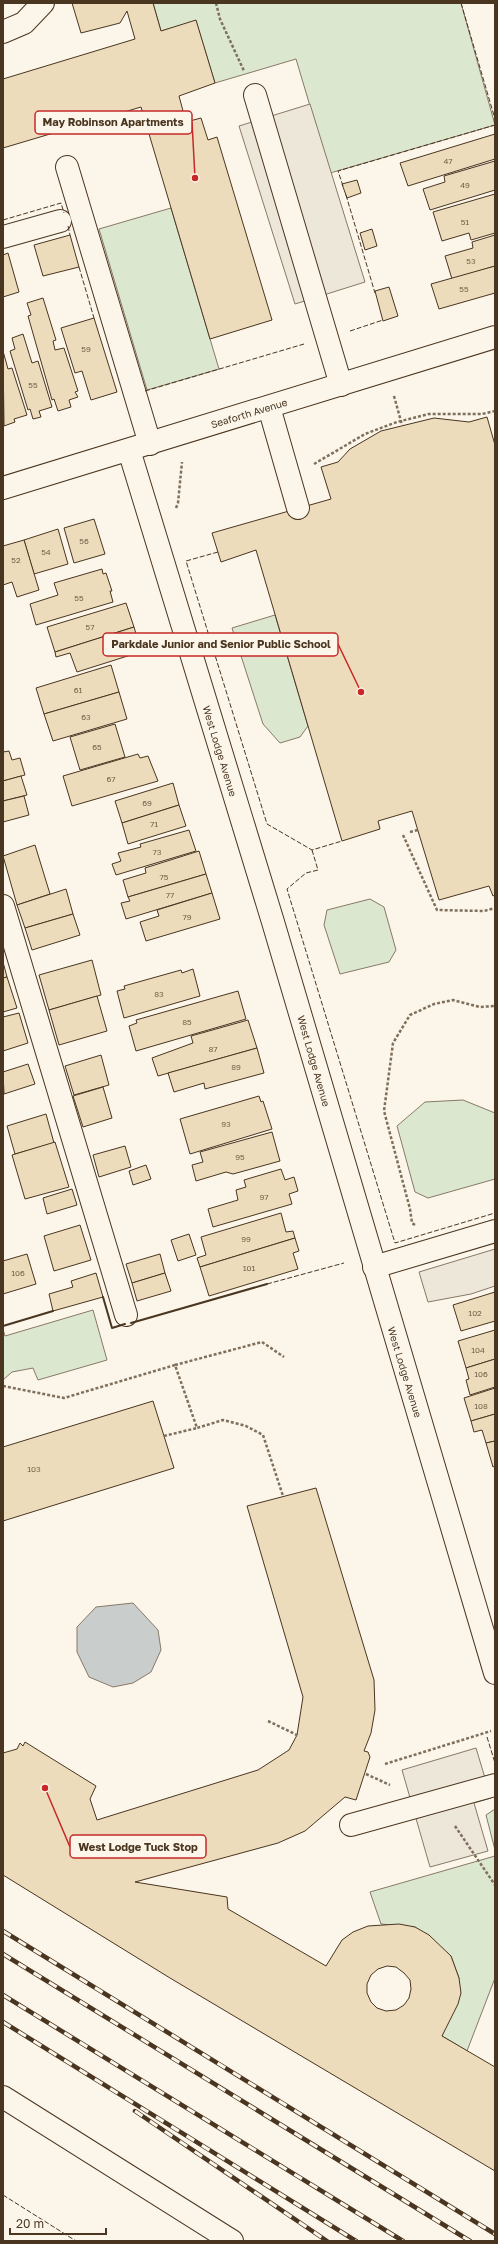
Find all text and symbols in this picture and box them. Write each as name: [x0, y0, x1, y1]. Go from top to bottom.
callout: May Robinson Apartments: [35, 111, 192, 134]
text: May Robinson Apartments: [42, 115, 184, 128]
house number: 47: [443, 156, 453, 166]
house number: 49: [460, 180, 470, 190]
house number: 51: [461, 217, 469, 227]
house number: 53: [466, 256, 476, 266]
house number: 55: [459, 284, 469, 294]
house number: 59: [81, 344, 91, 354]
house number: 55: [28, 380, 38, 390]
street label: Seaforth Avenue: [209, 396, 289, 430]
house number: 56: [79, 536, 89, 546]
house number: 54: [41, 547, 51, 557]
house number: 52: [11, 555, 21, 565]
house number: 55: [74, 593, 84, 603]
house number: 57: [86, 622, 94, 632]
callout: Parkdale Junior and Senior Public School: [103, 633, 338, 656]
text: Parkdale Junior and Senior Public School: [111, 637, 331, 650]
house number: 61: [74, 685, 82, 695]
street label: West Lodge Avenue: [200, 704, 240, 798]
house number: 63: [81, 712, 91, 722]
house number: 65: [92, 742, 102, 752]
house number: 67: [106, 774, 116, 784]
house number: 69: [142, 798, 152, 808]
house number: 71: [150, 819, 158, 829]
house number: 73: [153, 847, 162, 857]
house number: 75: [160, 872, 169, 882]
house number: 77: [166, 890, 174, 900]
house number: 79: [182, 912, 192, 922]
house number: 83: [154, 989, 164, 999]
street label: West Lodge Avenue: [295, 1014, 333, 1108]
house number: 85: [182, 1017, 192, 1027]
house number: 87: [208, 1044, 218, 1054]
house number: 89: [231, 1062, 241, 1072]
house number: 93: [221, 1119, 231, 1129]
house number: 95: [235, 1152, 245, 1162]
house number: 97: [259, 1192, 269, 1202]
house number: 99: [241, 1234, 251, 1244]
house number: 101: [243, 1263, 255, 1273]
house number: 106: [11, 1268, 25, 1278]
house number: 102: [468, 1308, 482, 1318]
street label: West Lodge Avenue: [385, 1325, 425, 1419]
house number: 104: [471, 1345, 485, 1355]
house number: 106: [474, 1369, 488, 1379]
house number: 108: [474, 1401, 488, 1411]
house number: 103: [27, 1464, 41, 1474]
callout: West Lodge Tuck Stop: [70, 1835, 206, 1858]
text: West Lodge Tuck Stop: [78, 1840, 198, 1853]
scale bar: [10, 2210, 106, 2236]
text: 20 m: [16, 2216, 44, 2231]

